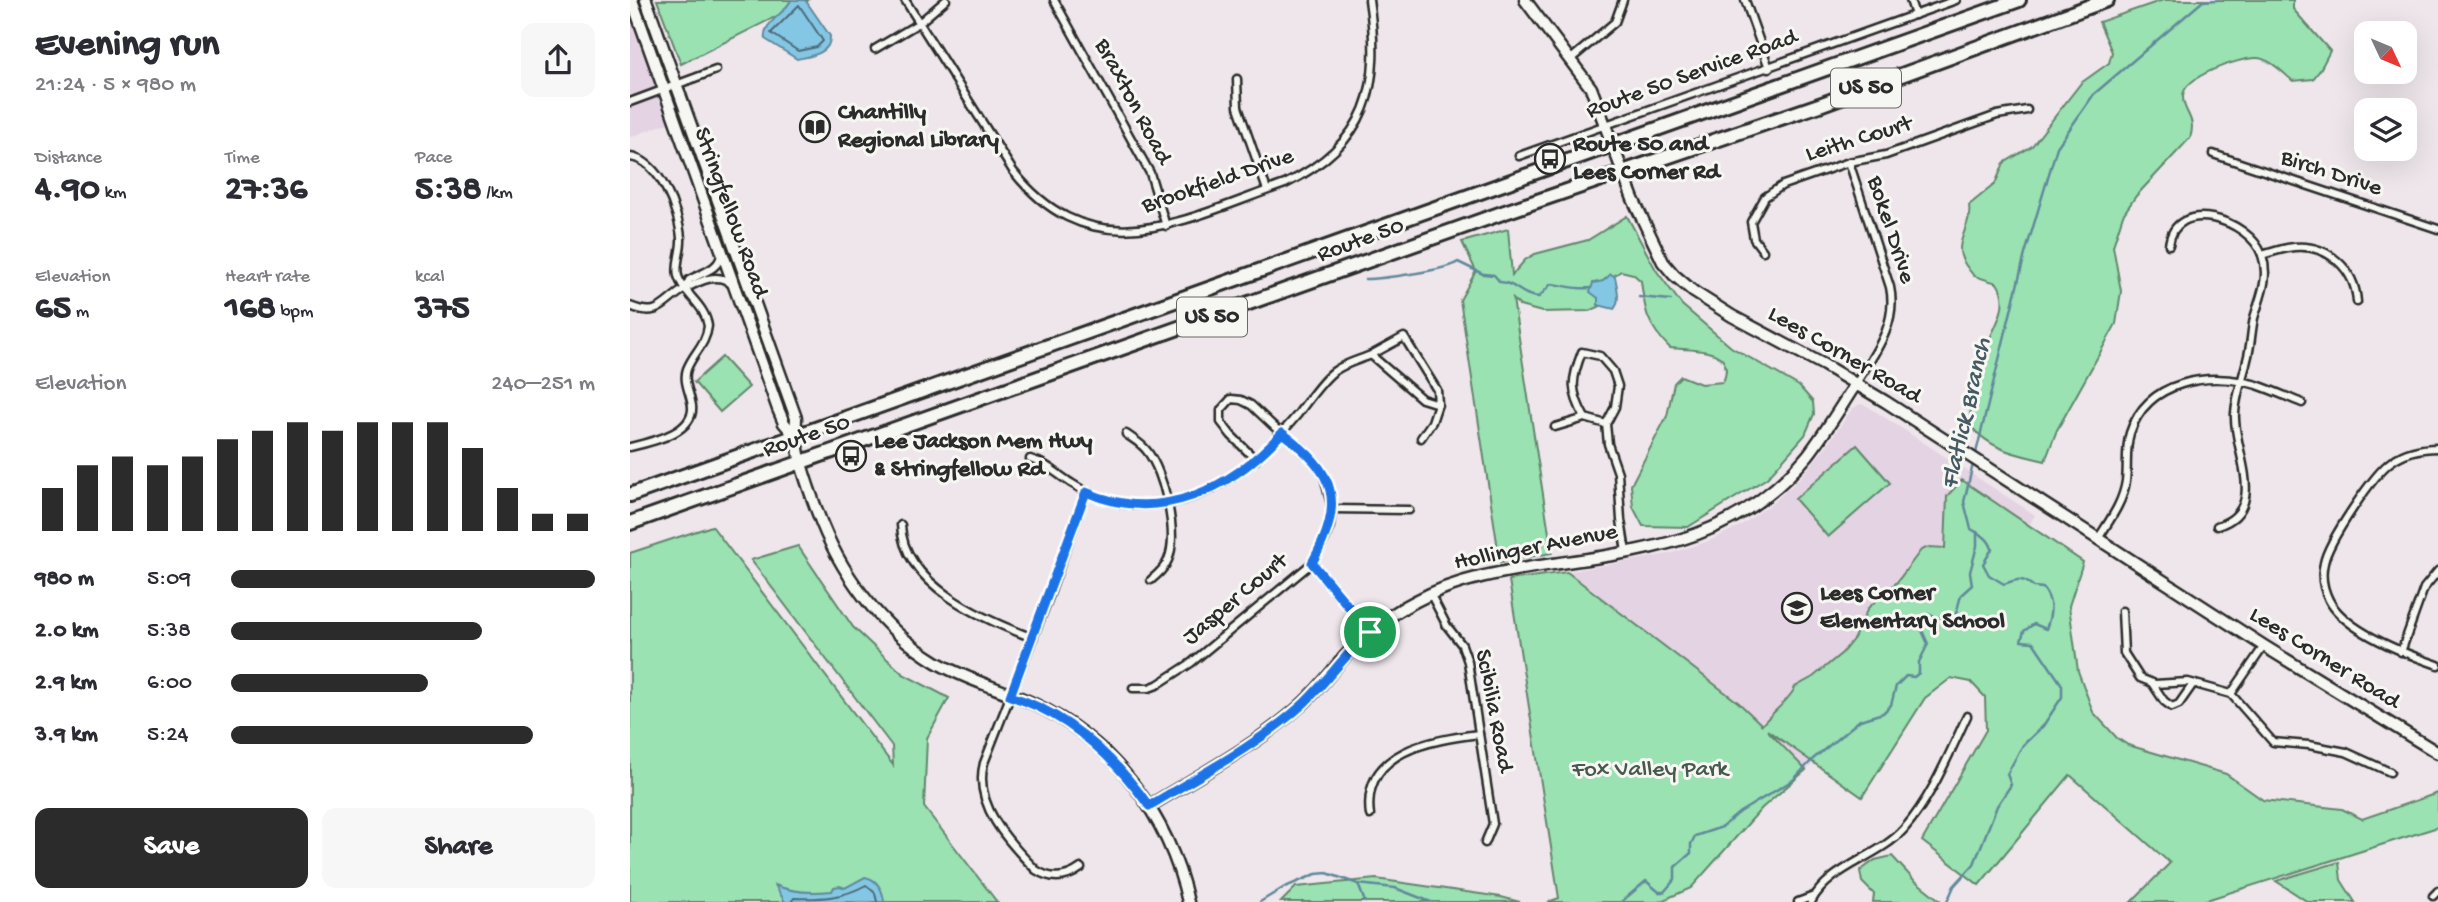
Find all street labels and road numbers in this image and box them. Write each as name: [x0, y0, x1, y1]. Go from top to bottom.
street label: Route 50 Service Road: [1582, 23, 1803, 127]
street label: Braxton Road: [1086, 33, 1178, 172]
road number: US 50: [1831, 68, 1901, 108]
street label: Leith Court: [1802, 109, 1918, 170]
street label: Stringfellow Road: [686, 124, 775, 304]
street label: Brookfield Drive: [1137, 142, 1298, 222]
street label: Birch Drive: [2276, 144, 2386, 204]
street label: Bokel Drive: [1859, 172, 1921, 288]
street label: Route 50: [1314, 212, 1408, 270]
road number: US 50: [1177, 298, 1247, 336]
street label: Lees Corner Road: [1762, 300, 1928, 413]
street label: Route 50: [760, 409, 854, 465]
street label: Hollinger Avenue: [1452, 518, 1621, 578]
street label: Jasper Court: [1178, 546, 1296, 652]
street label: Lees Corner Road: [2243, 601, 2406, 718]
street label: Scibilia Road: [1467, 647, 1519, 777]

